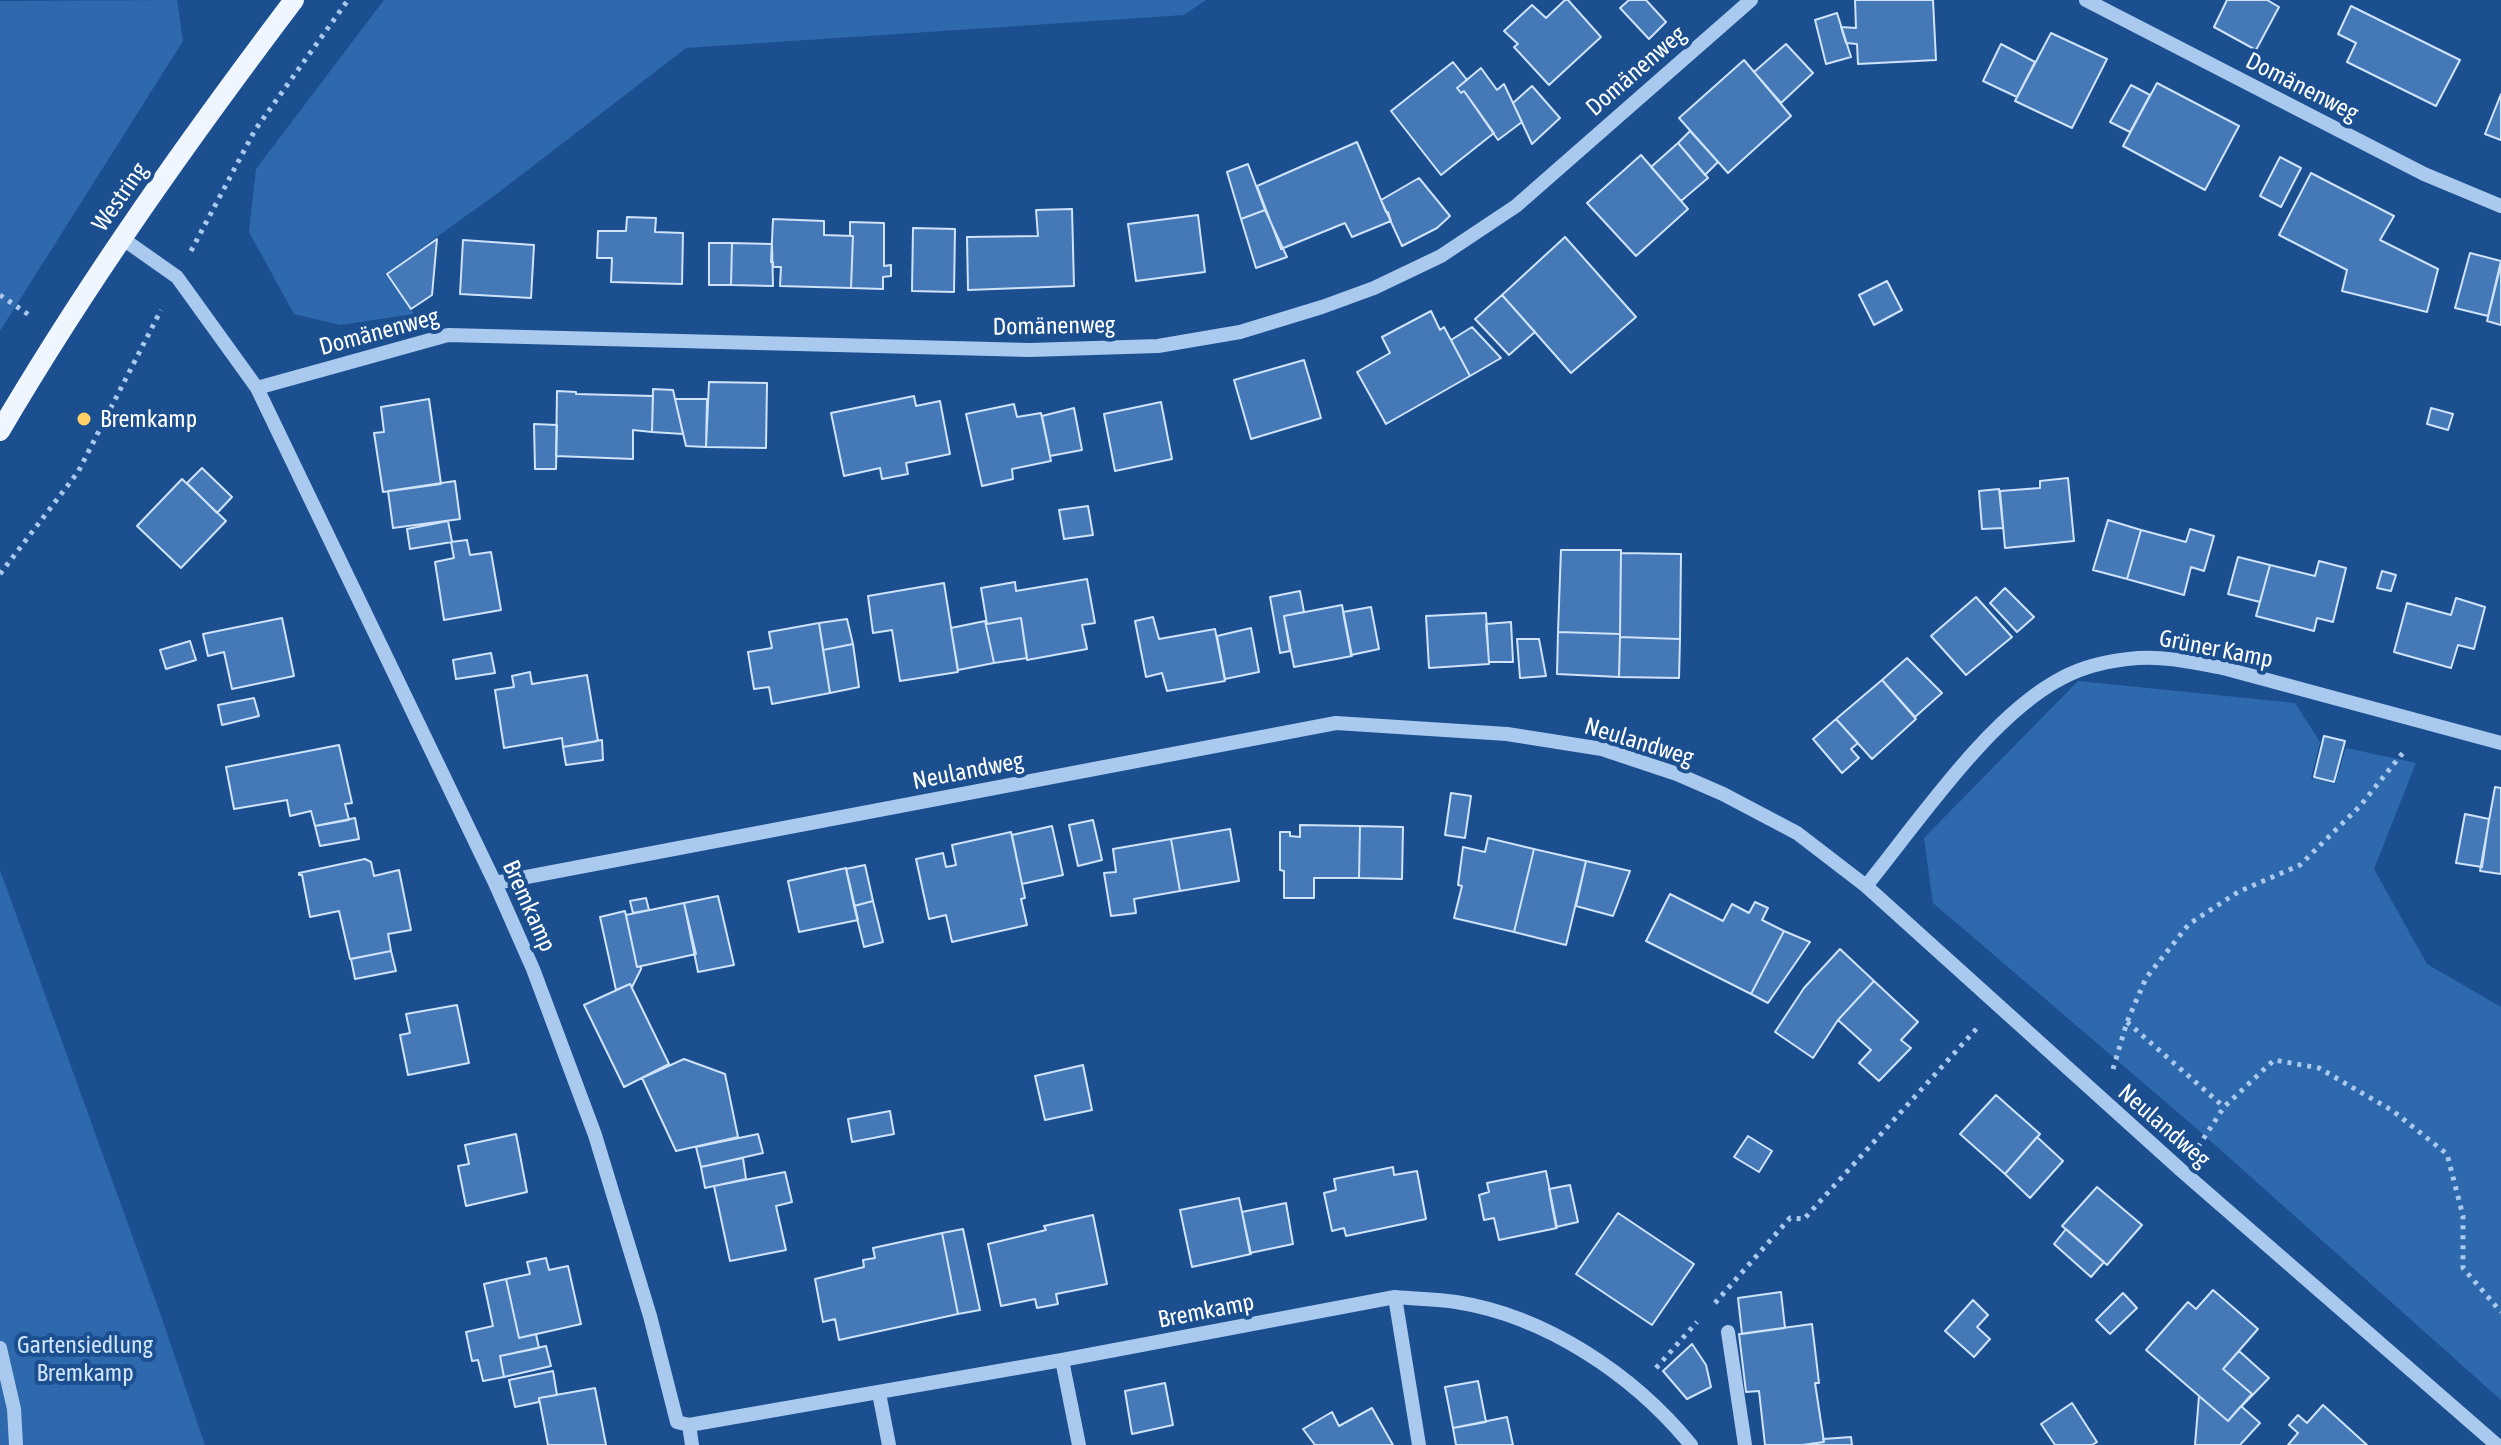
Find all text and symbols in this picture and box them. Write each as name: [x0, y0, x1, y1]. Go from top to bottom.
street label: Domänenweg: [1580, 20, 1692, 122]
street label: Domänenweg: [2241, 46, 2363, 128]
street label: Westring: [86, 157, 154, 237]
street label: Domänenweg: [316, 302, 442, 362]
street label: Domänenweg: [992, 311, 1116, 341]
place label: Bremkamp: [100, 405, 197, 433]
marker: Bremkamp: [75, 410, 93, 428]
street label: Grüner Kamp: [2157, 624, 2275, 674]
street label: Neulandweg: [1581, 712, 1697, 772]
street label: Neulandweg: [910, 746, 1026, 796]
street label: Bremkamp: [496, 856, 562, 956]
street label: Neulandweg: [2112, 1078, 2216, 1174]
street label: Bremkamp: [1156, 1288, 1256, 1334]
park label: Gartensiedlung Bremkamp: [17, 1331, 153, 1387]

